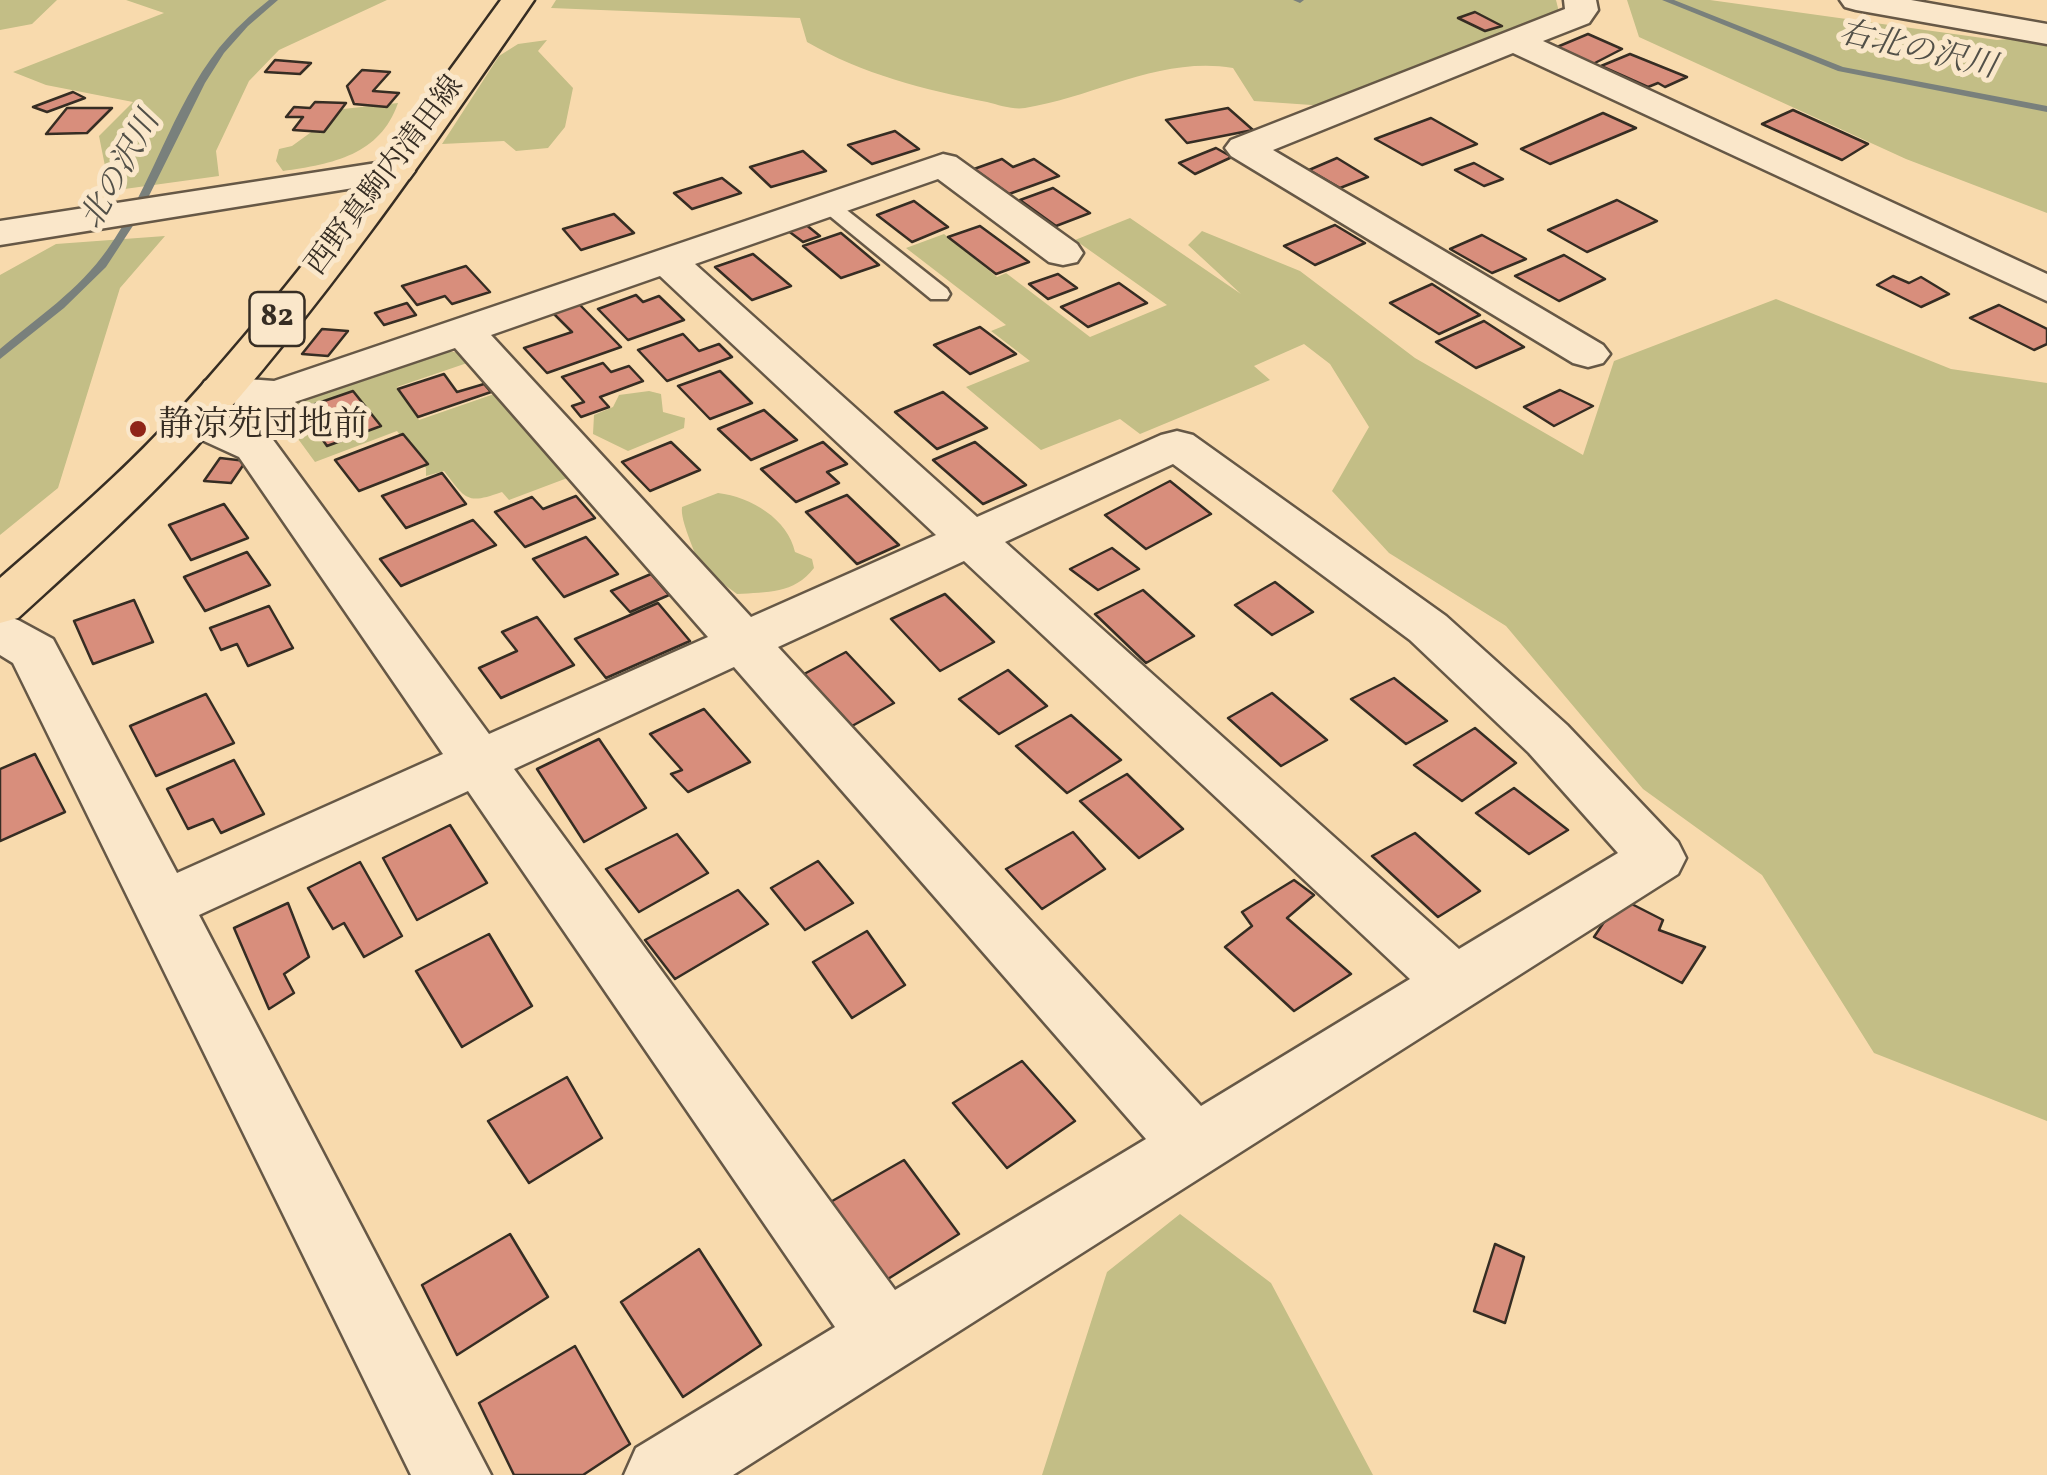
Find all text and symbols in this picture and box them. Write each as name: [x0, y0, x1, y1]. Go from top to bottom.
water label: 右北の沢川: [1835, 16, 1999, 90]
street label: 西野真駒内清田線: [300, 70, 474, 284]
water label: 北の沢川: [75, 107, 171, 237]
road number: 82: [250, 292, 304, 346]
place label: 静涼苑団地前: [158, 408, 368, 450]
marker: 静涼苑団地前: [127, 418, 149, 440]

